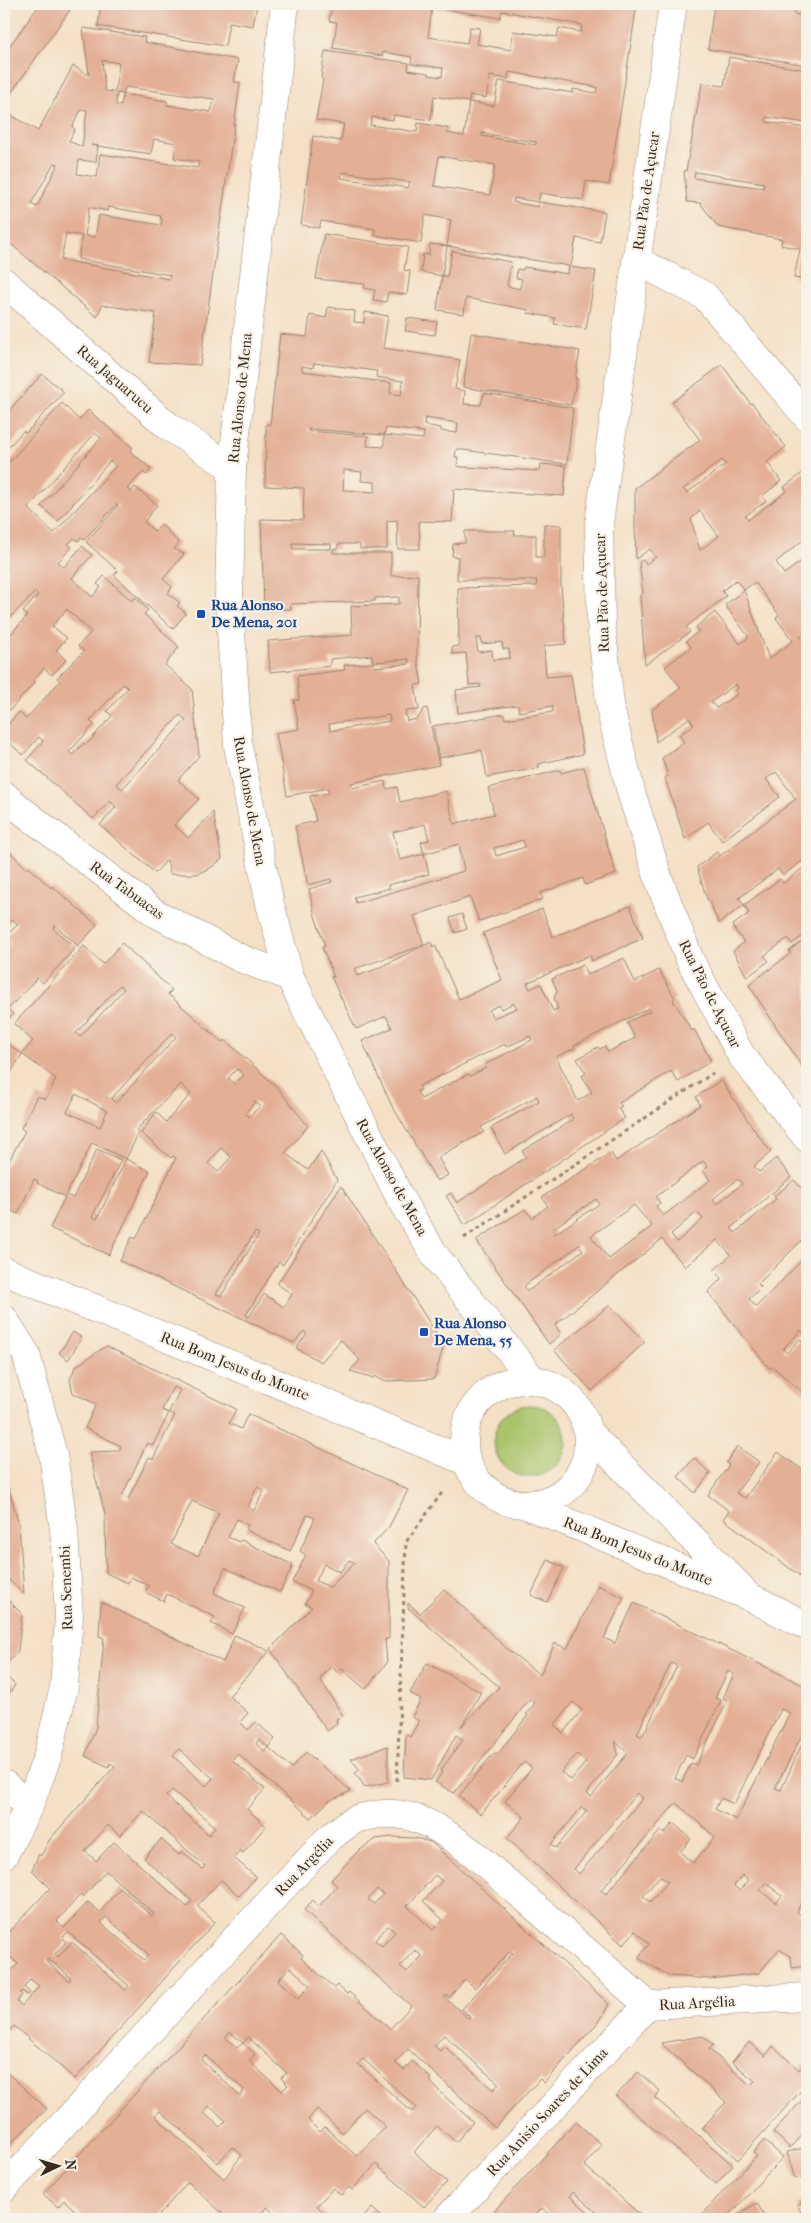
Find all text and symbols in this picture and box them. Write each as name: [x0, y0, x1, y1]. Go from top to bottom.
street label: Rua Pão de Açucar: [629, 130, 663, 251]
street label: Rua Alonso de Mena: [224, 331, 256, 464]
street label: Rua Jaguarucu: [73, 341, 157, 417]
street label: Rua Pão de Açucar: [591, 532, 613, 653]
place label: Rua Alonso De Mena, 201: [211, 596, 297, 631]
marker: Rua Alonso De Mena, 201: [195, 608, 207, 620]
street label: Rua Alonso de Mena: [230, 735, 270, 868]
street label: Rua Tabuacas: [86, 857, 168, 923]
street label: Rua Pão de Açucar: [675, 937, 745, 1052]
street label: Rua Alonso de Mena: [352, 1115, 432, 1240]
place label: Rua Alonso De Mena, 55: [434, 1314, 513, 1349]
marker: Rua Alonso De Mena, 55: [418, 1326, 430, 1338]
street label: Rua Bom Jesus do Monte: [158, 1328, 313, 1404]
street label: Rua Bom Jesus do Monte: [561, 1513, 716, 1589]
street label: Rua Senembi: [56, 1545, 76, 1631]
street label: Rua Argélia: [271, 1832, 338, 1900]
street label: Rua Argélia: [658, 1992, 737, 2014]
street label: Rua Anisio Soares de Lima: [483, 2043, 612, 2180]
north arrow: [32, 2140, 82, 2190]
text: N: [62, 2159, 79, 2171]

